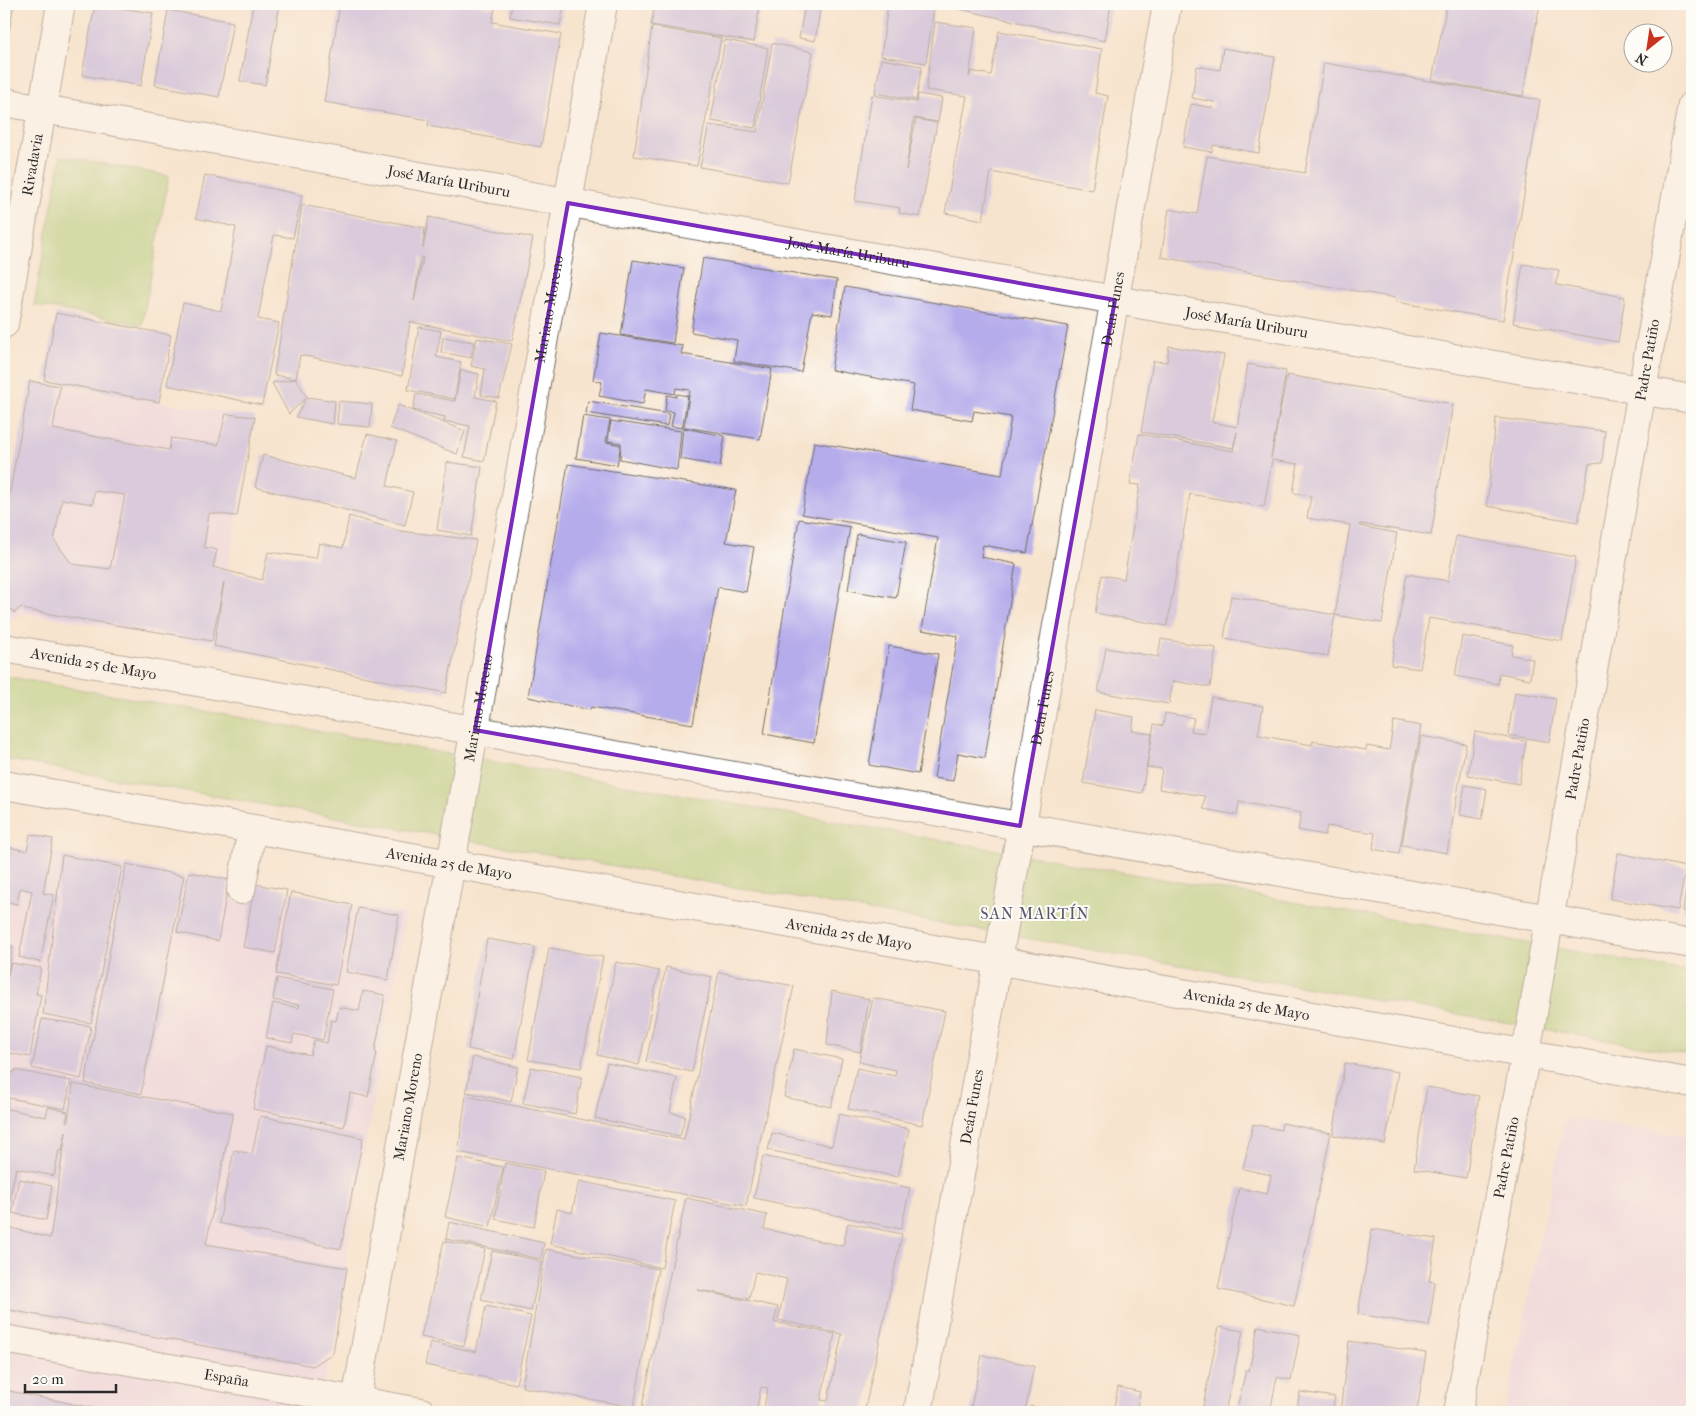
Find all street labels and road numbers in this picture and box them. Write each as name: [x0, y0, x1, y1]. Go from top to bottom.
street label: Rivadavia: [18, 131, 47, 197]
street label: José María Uriburu: [385, 161, 512, 201]
street label: José María Uriburu: [785, 233, 912, 272]
street label: Mariano Moreno: [531, 254, 567, 364]
street label: Deán Funes: [1098, 270, 1129, 348]
street label: José María Uriburu: [1183, 303, 1310, 342]
street label: Padre Patiño: [1631, 317, 1663, 402]
street label: Avenida 25 de Mayo: [28, 644, 158, 684]
street label: Mariano Moreno: [460, 652, 497, 763]
street label: Deán Funes: [1027, 669, 1058, 747]
street label: Padre Patiño: [1561, 716, 1594, 801]
street label: Avenida 25 de Mayo: [384, 843, 514, 884]
street label: Avenida 25 de Mayo: [784, 914, 914, 954]
street label: Avenida 25 de Mayo: [1181, 984, 1311, 1024]
street label: Mariano Moreno: [390, 1051, 426, 1162]
street label: Deán Funes: [957, 1067, 988, 1146]
street label: Padre Patiño: [1490, 1115, 1523, 1200]
street label: España: [203, 1365, 252, 1391]

